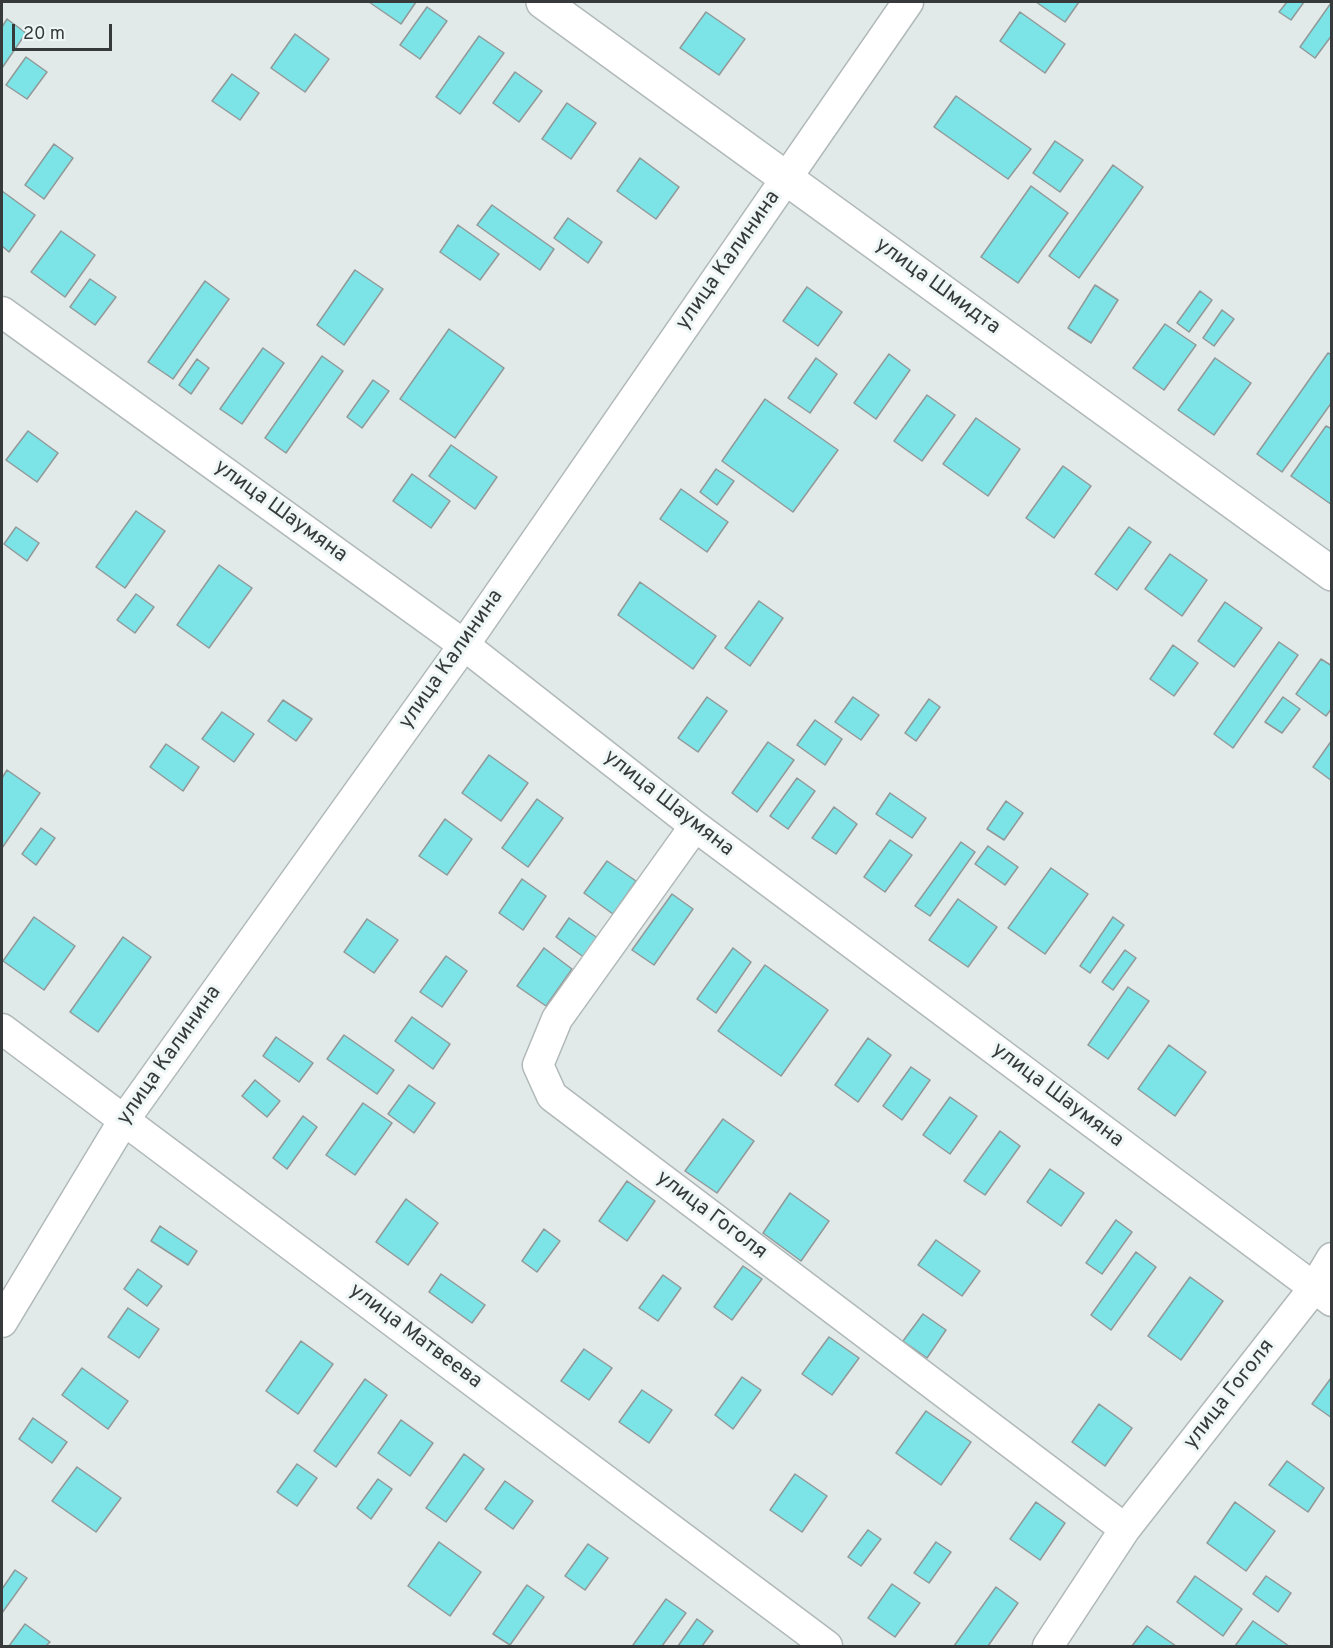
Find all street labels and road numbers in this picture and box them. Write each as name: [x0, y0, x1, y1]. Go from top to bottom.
street label: улица Калинина: [672, 186, 786, 336]
street label: улица Шмидта: [869, 233, 1005, 341]
street label: улица Шаумяна: [208, 455, 352, 569]
street label: улица Калинина: [395, 585, 509, 735]
street label: улица Шаумяна: [598, 745, 738, 863]
street label: улица Калинина: [113, 981, 227, 1131]
street label: улица Шаумяна: [986, 1038, 1128, 1154]
street label: улица Гоголя: [650, 1166, 772, 1266]
street label: улица Матвеева: [344, 1279, 486, 1395]
street label: улица Гоголя: [1179, 1335, 1281, 1455]

